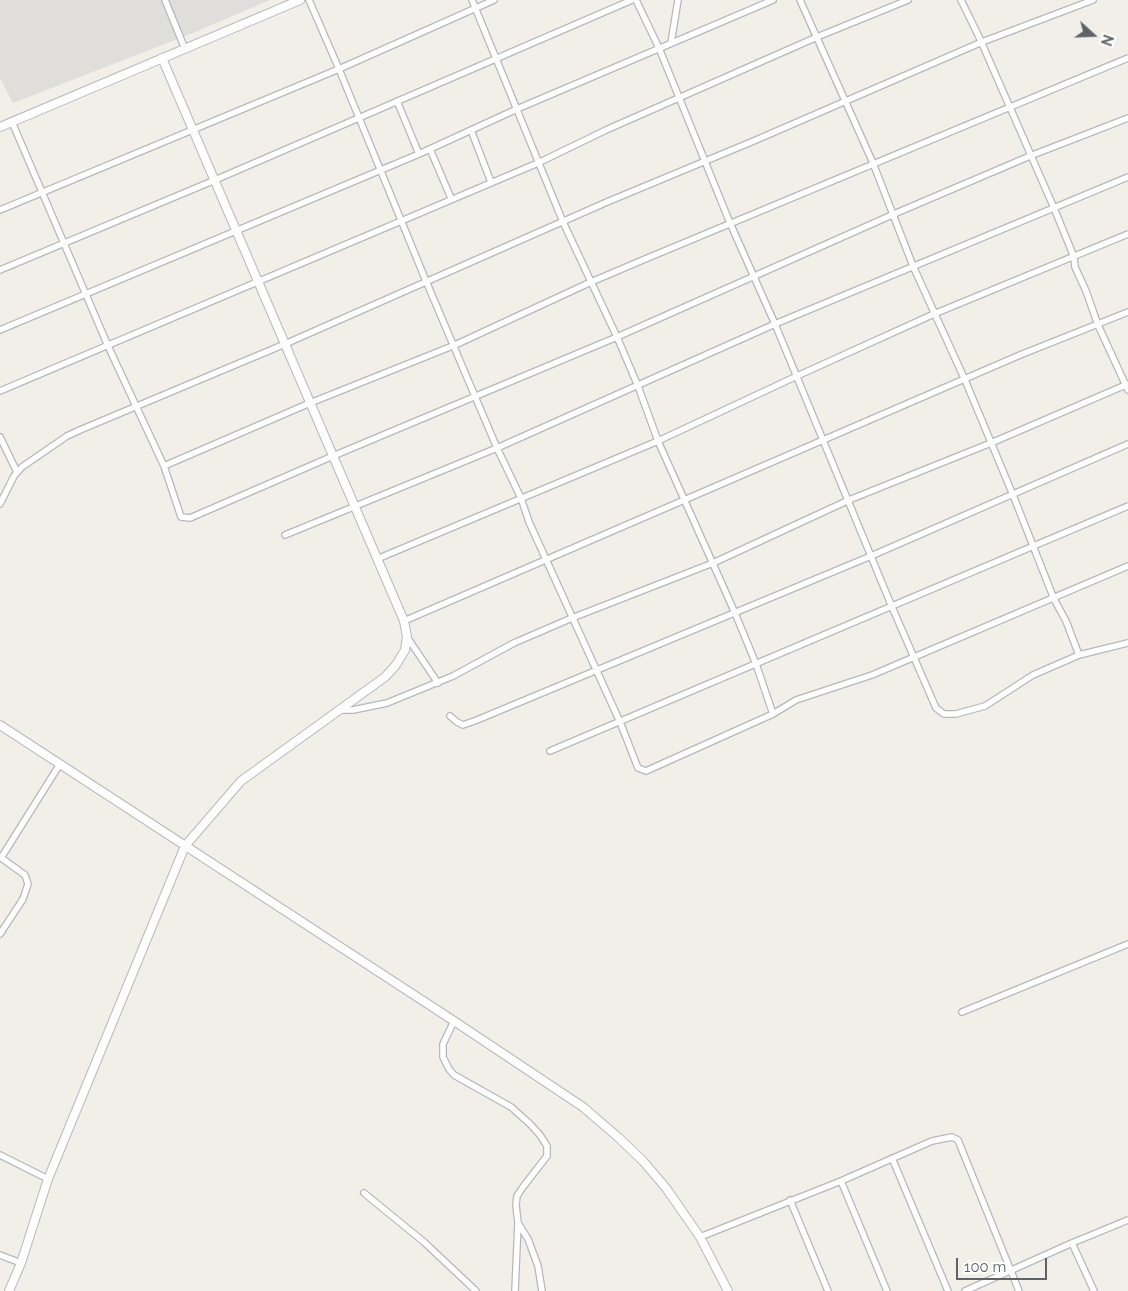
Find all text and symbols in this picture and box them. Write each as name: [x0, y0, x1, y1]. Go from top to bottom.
north arrow: [1068, 10, 1118, 60]
text: N: [1098, 32, 1116, 48]
scale bar: [958, 1248, 1049, 1280]
text: 100 m: [964, 1258, 1006, 1276]

